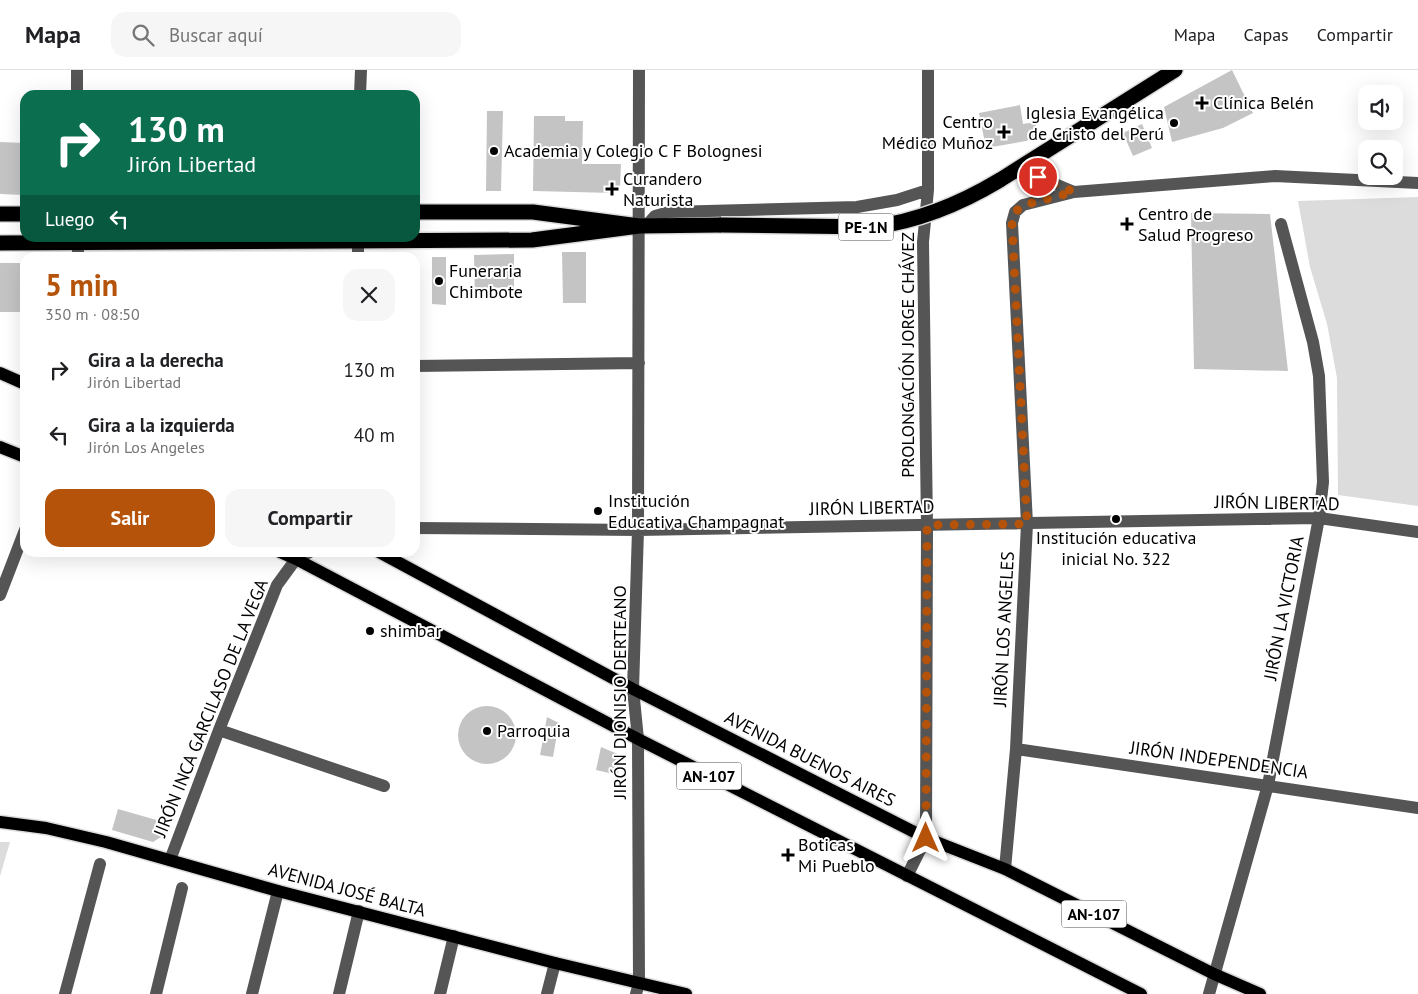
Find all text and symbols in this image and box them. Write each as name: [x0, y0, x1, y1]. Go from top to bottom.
search box: [111, 12, 461, 57]
text: Mapa: [25, 19, 81, 50]
icon: search: [129, 21, 157, 49]
text: Buscar aquí: [169, 23, 263, 47]
text: Mapa: [1174, 23, 1216, 46]
text: Capas: [1244, 23, 1289, 46]
text: Compartir: [1317, 23, 1393, 46]
map controls: [1358, 85, 1403, 185]
button: sound: [1358, 85, 1403, 130]
place label: Clínica Belén: [1213, 91, 1314, 114]
marker: Clínica Belén: [1195, 96, 1209, 110]
place label: Iglesia Evangélica de Cristo del Perú: [1026, 101, 1164, 145]
text: 130 m: [128, 106, 225, 152]
icon: right: [45, 110, 110, 175]
place label: Centro Médico Muñoz: [882, 110, 993, 154]
marker: Iglesia Evangélica de Cristo del Perú: [1168, 117, 1180, 129]
marker: Centro Médico Muñoz: [997, 125, 1011, 139]
place label: Academia y Colegio C F Bolognesi: [504, 139, 763, 162]
button: search: [1358, 140, 1403, 185]
marker: Academia y Colegio C F Bolognesi: [488, 145, 500, 157]
text: Jirón Libertad: [128, 150, 256, 178]
pin: [1017, 156, 1059, 198]
icon: arrive: [1024, 163, 1052, 191]
place label: Curandero Naturista: [623, 167, 702, 211]
marker: Curandero Naturista: [605, 182, 619, 196]
place label: Centro de Salud Progreso: [1138, 202, 1253, 246]
icon: left: [105, 205, 133, 233]
text: Luego: [45, 207, 95, 231]
road number: PE-1N: [838, 214, 894, 240]
marker: Centro de Salud Progreso: [1120, 217, 1134, 231]
street label: PROLONGACIÓN JORGE CHÁVEZ: [896, 232, 919, 478]
place label: Funeraria Chimbote: [449, 259, 523, 303]
text: 5 min: [45, 265, 118, 304]
button: close: [343, 269, 395, 321]
marker: Funeraria Chimbote: [433, 275, 445, 287]
text: 350 m · 08:50: [45, 304, 140, 324]
text: Gira a la derecha: [88, 348, 224, 372]
icon: right: [45, 356, 73, 384]
text: 130 m: [343, 358, 395, 382]
text: Jirón Libertad: [88, 372, 181, 392]
text: Gira a la izquierda: [88, 413, 235, 437]
icon: left: [45, 421, 73, 449]
text: 40 m: [354, 423, 395, 447]
text: Jirón Los Angeles: [88, 437, 205, 457]
button: Salir: [45, 489, 215, 547]
button: Compartir: [225, 489, 395, 547]
place label: Institución Educativa Champagnat: [608, 489, 784, 533]
street label: JIRÓN LIBERTAD: [1213, 490, 1340, 515]
street label: JIRÓN LIBERTAD: [808, 495, 935, 520]
marker: Institución Educativa Champagnat: [592, 505, 604, 517]
marker: Institución educativa inicial No. 322: [1110, 513, 1122, 525]
place label: Institución educativa inicial No. 322: [1036, 526, 1196, 570]
street label: JIRÓN LA VICTORIA: [1258, 533, 1309, 683]
street label: JIRÓN LOS ANGELES: [988, 551, 1019, 708]
street label: JIRÓN INCA GARCILASO DE LA VEGA: [148, 575, 273, 841]
street label: JIRÓN DIONISIO DERTEANO: [608, 585, 631, 800]
place label: shimbar: [380, 619, 442, 642]
marker: shimbar: [364, 625, 376, 637]
street label: AVENIDA BUENOS AIRES: [721, 705, 900, 812]
place label: Parroquia: [497, 719, 570, 742]
marker: Parroquia: [481, 725, 493, 737]
street label: JIRÓN INDEPENDENCIA: [1127, 735, 1310, 783]
road number: AN-107: [676, 762, 742, 789]
position arrow: [899, 811, 951, 863]
place label: Boticas Mi Pueblo: [798, 833, 875, 877]
marker: Boticas Mi Pueblo: [782, 849, 794, 861]
street label: AVENIDA JOSÉ BALTA: [266, 857, 429, 922]
road number: AN-107: [1062, 901, 1126, 928]

